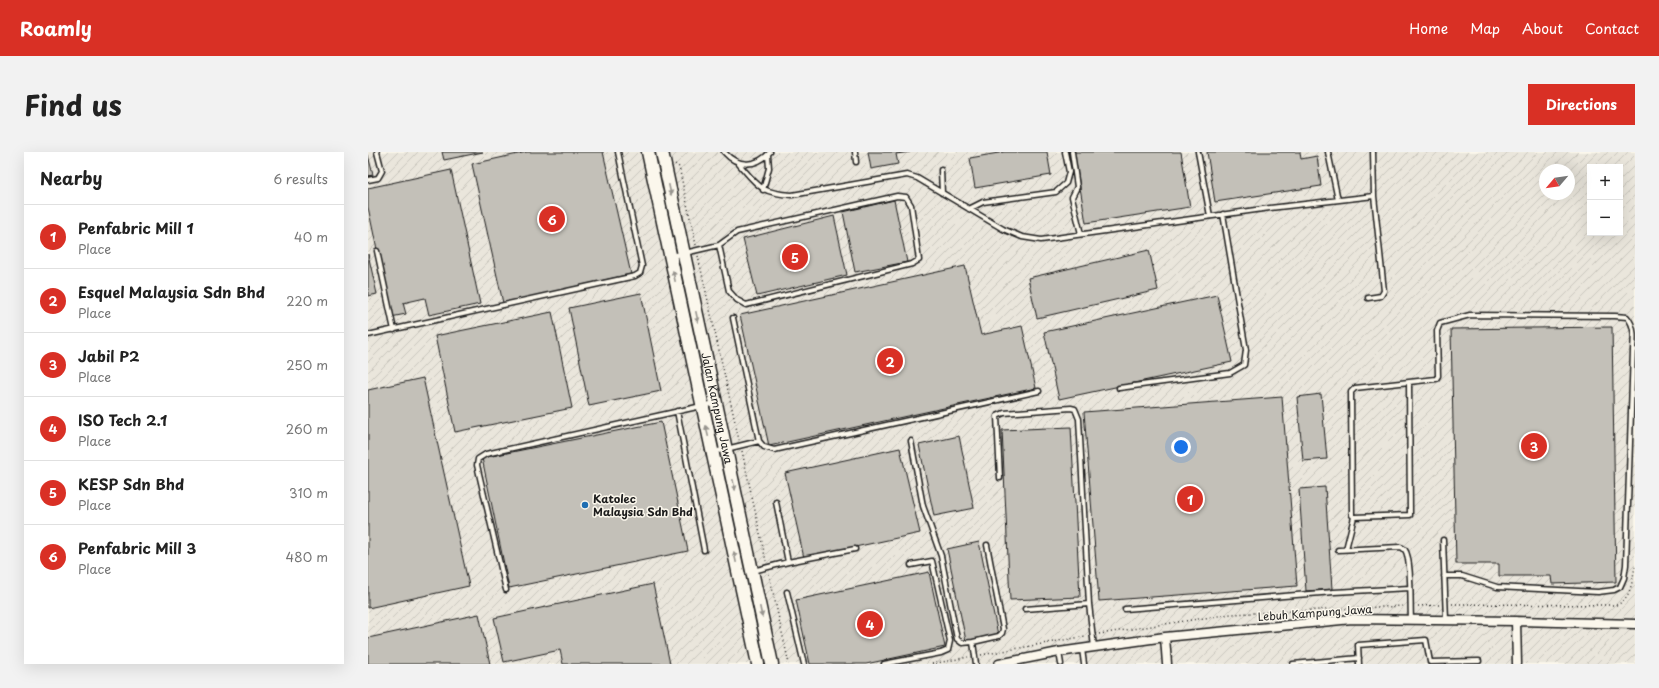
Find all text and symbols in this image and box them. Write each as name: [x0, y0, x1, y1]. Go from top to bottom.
text: Roamly: [20, 14, 92, 42]
text: Home: [1409, 18, 1448, 39]
text: Map: [1470, 18, 1500, 39]
text: About: [1522, 18, 1563, 39]
text: Contact: [1585, 18, 1639, 39]
text: Find us: [24, 83, 122, 126]
button: Directions: [1528, 84, 1635, 125]
north arrow: [1539, 164, 1575, 200]
map controls: [1587, 164, 1623, 236]
button: +: [1587, 164, 1623, 200]
text: Nearby: [40, 165, 102, 191]
text: 6 results: [273, 169, 328, 188]
one-way arrow: [667, 184, 673, 196]
button: −: [1587, 200, 1623, 236]
pin: 6: [539, 204, 565, 234]
text: Penfabric Mill 1: [78, 216, 194, 239]
text: 1: [50, 227, 56, 246]
text: 40 m: [294, 227, 328, 246]
text: Place: [78, 239, 111, 258]
pin: 5: [782, 242, 808, 272]
one-way arrow: [671, 270, 677, 282]
text: Esquel Malaysia Sdn Bhd: [78, 280, 265, 303]
text: 2: [48, 291, 58, 310]
text: 220 m: [286, 291, 328, 310]
text: Place: [78, 303, 111, 322]
one-way arrow: [695, 311, 701, 323]
text: Jabil P2: [78, 344, 140, 367]
pin: 2: [877, 346, 903, 376]
street label: Jalan Kampung Jawa: [697, 351, 738, 465]
text: 3: [49, 355, 57, 374]
text: 250 m: [286, 355, 328, 374]
text: Place: [78, 367, 111, 386]
text: ISO Tech 2.1: [78, 408, 167, 431]
text: 4: [49, 419, 57, 438]
text: 260 m: [286, 419, 328, 438]
one-way arrow: [703, 424, 709, 437]
text: Place: [78, 431, 111, 450]
pin: 3: [1521, 431, 1547, 461]
your location: [1171, 437, 1191, 457]
text: KESP Sdn Bhd: [78, 472, 184, 495]
one-way arrow: [731, 479, 737, 491]
text: 5: [49, 483, 57, 502]
text: 310 m: [289, 483, 328, 502]
pin: 1: [1177, 484, 1203, 514]
place label: Katolec Malaysia Sdn Bhd: [593, 490, 693, 520]
text: Place: [78, 495, 111, 514]
marker: Katolec Malaysia Sdn Bhd: [580, 500, 590, 510]
text: Penfabric Mill 3: [78, 536, 196, 559]
text: 6: [48, 547, 58, 566]
text: 480 m: [286, 547, 328, 566]
one-way arrow: [732, 551, 738, 564]
text: Place: [78, 559, 111, 578]
street label: Lebuh Kampung Jawa: [1257, 600, 1373, 625]
one-way arrow: [759, 606, 765, 619]
pin: 4: [857, 609, 883, 639]

